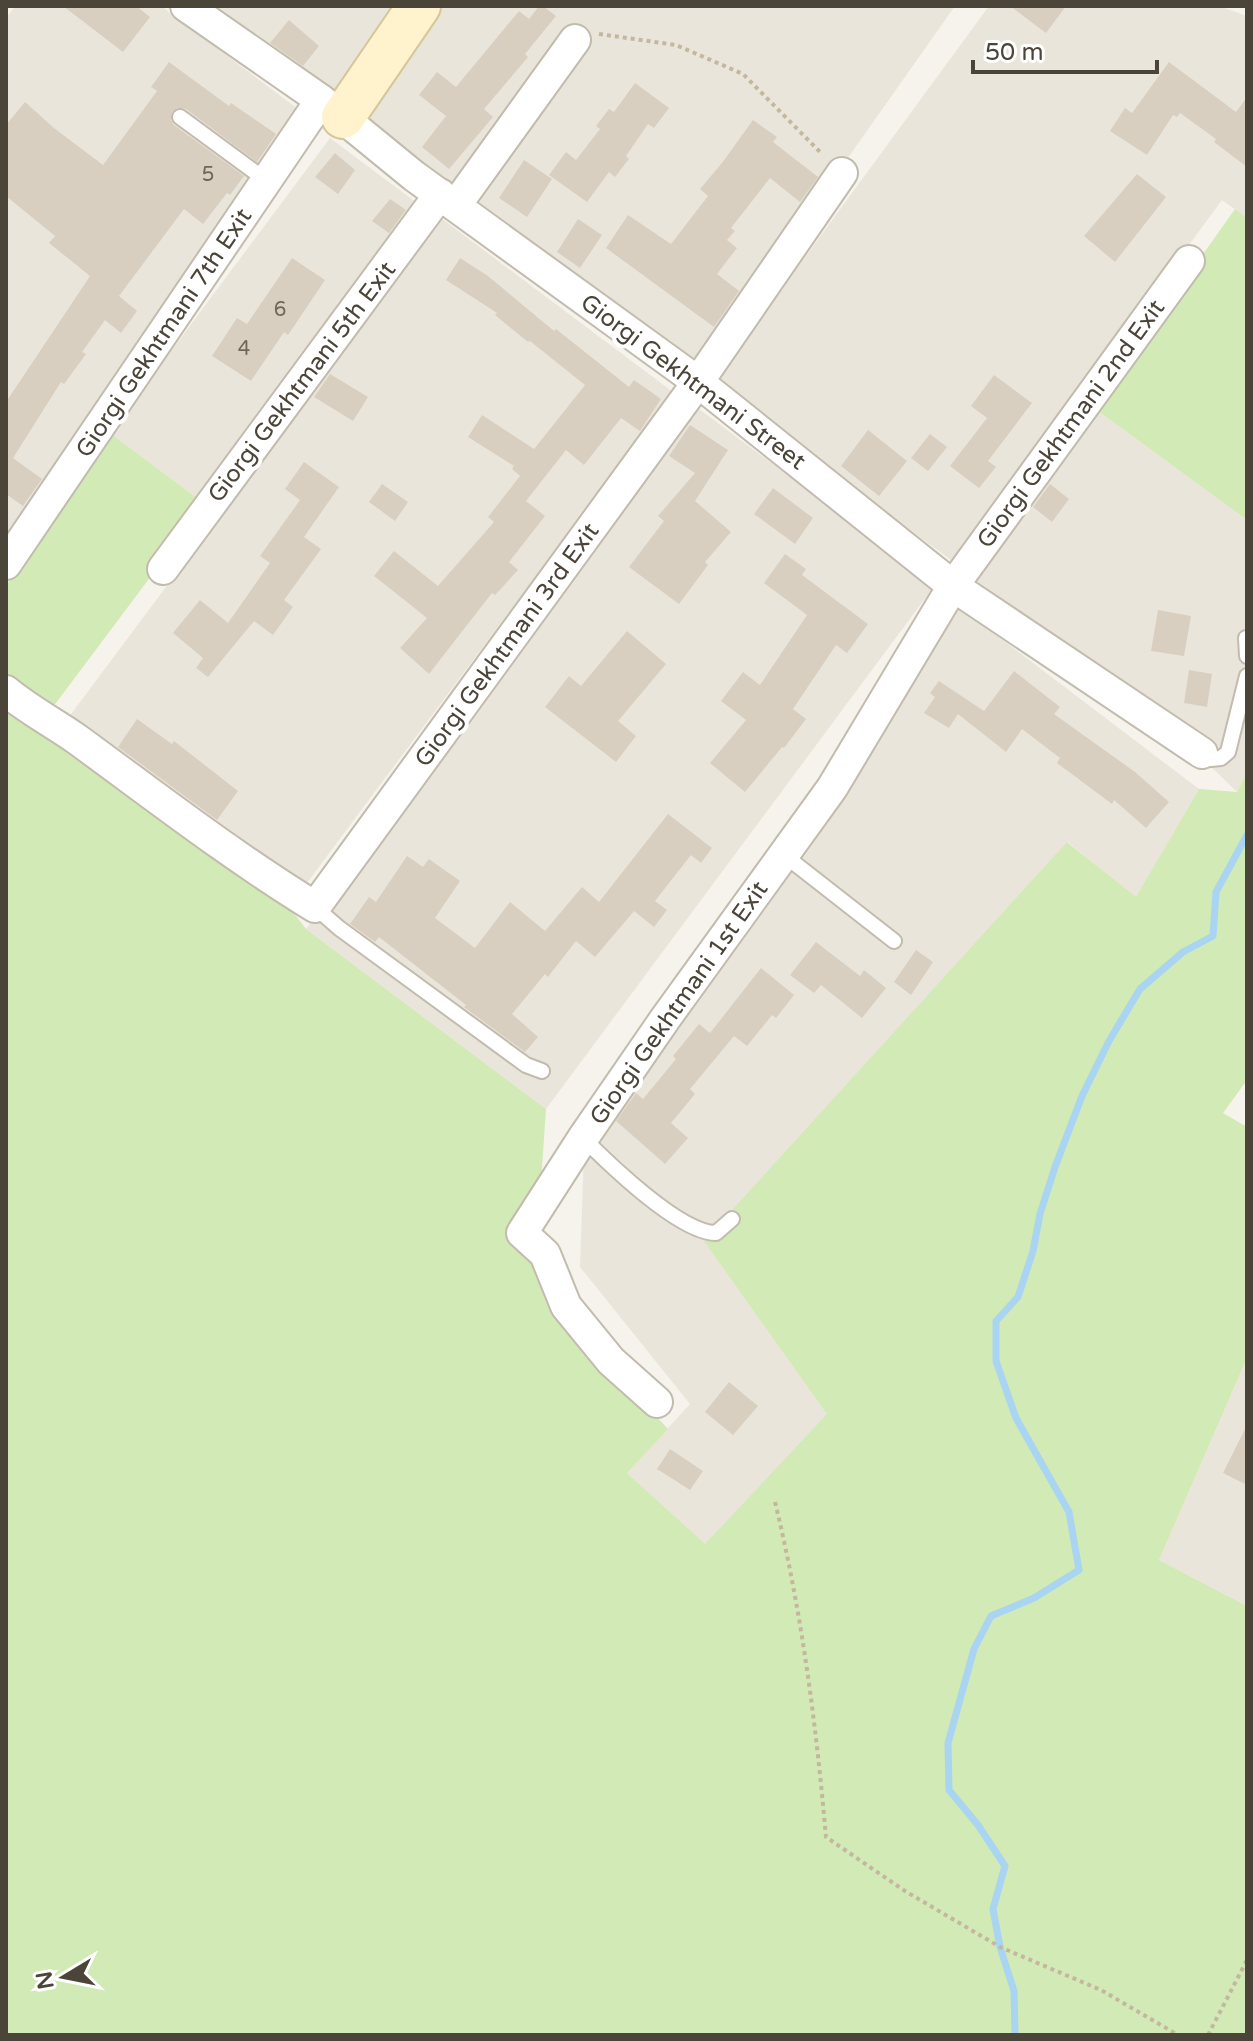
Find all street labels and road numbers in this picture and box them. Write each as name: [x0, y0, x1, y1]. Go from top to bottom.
street label: Giorgi Gekhtmani 7th Exit: [70, 203, 258, 463]
street label: Giorgi Gekhtmani 5th Exit: [202, 256, 402, 508]
street label: Giorgi Gekhtmani Street: [575, 288, 811, 476]
street label: Giorgi Gekhtmani 2nd Exit: [971, 294, 1171, 554]
street label: Giorgi Gekhtmani 3rd Exit: [409, 517, 605, 773]
street label: Giorgi Gekhtmani 1st Exit: [584, 876, 774, 1130]

